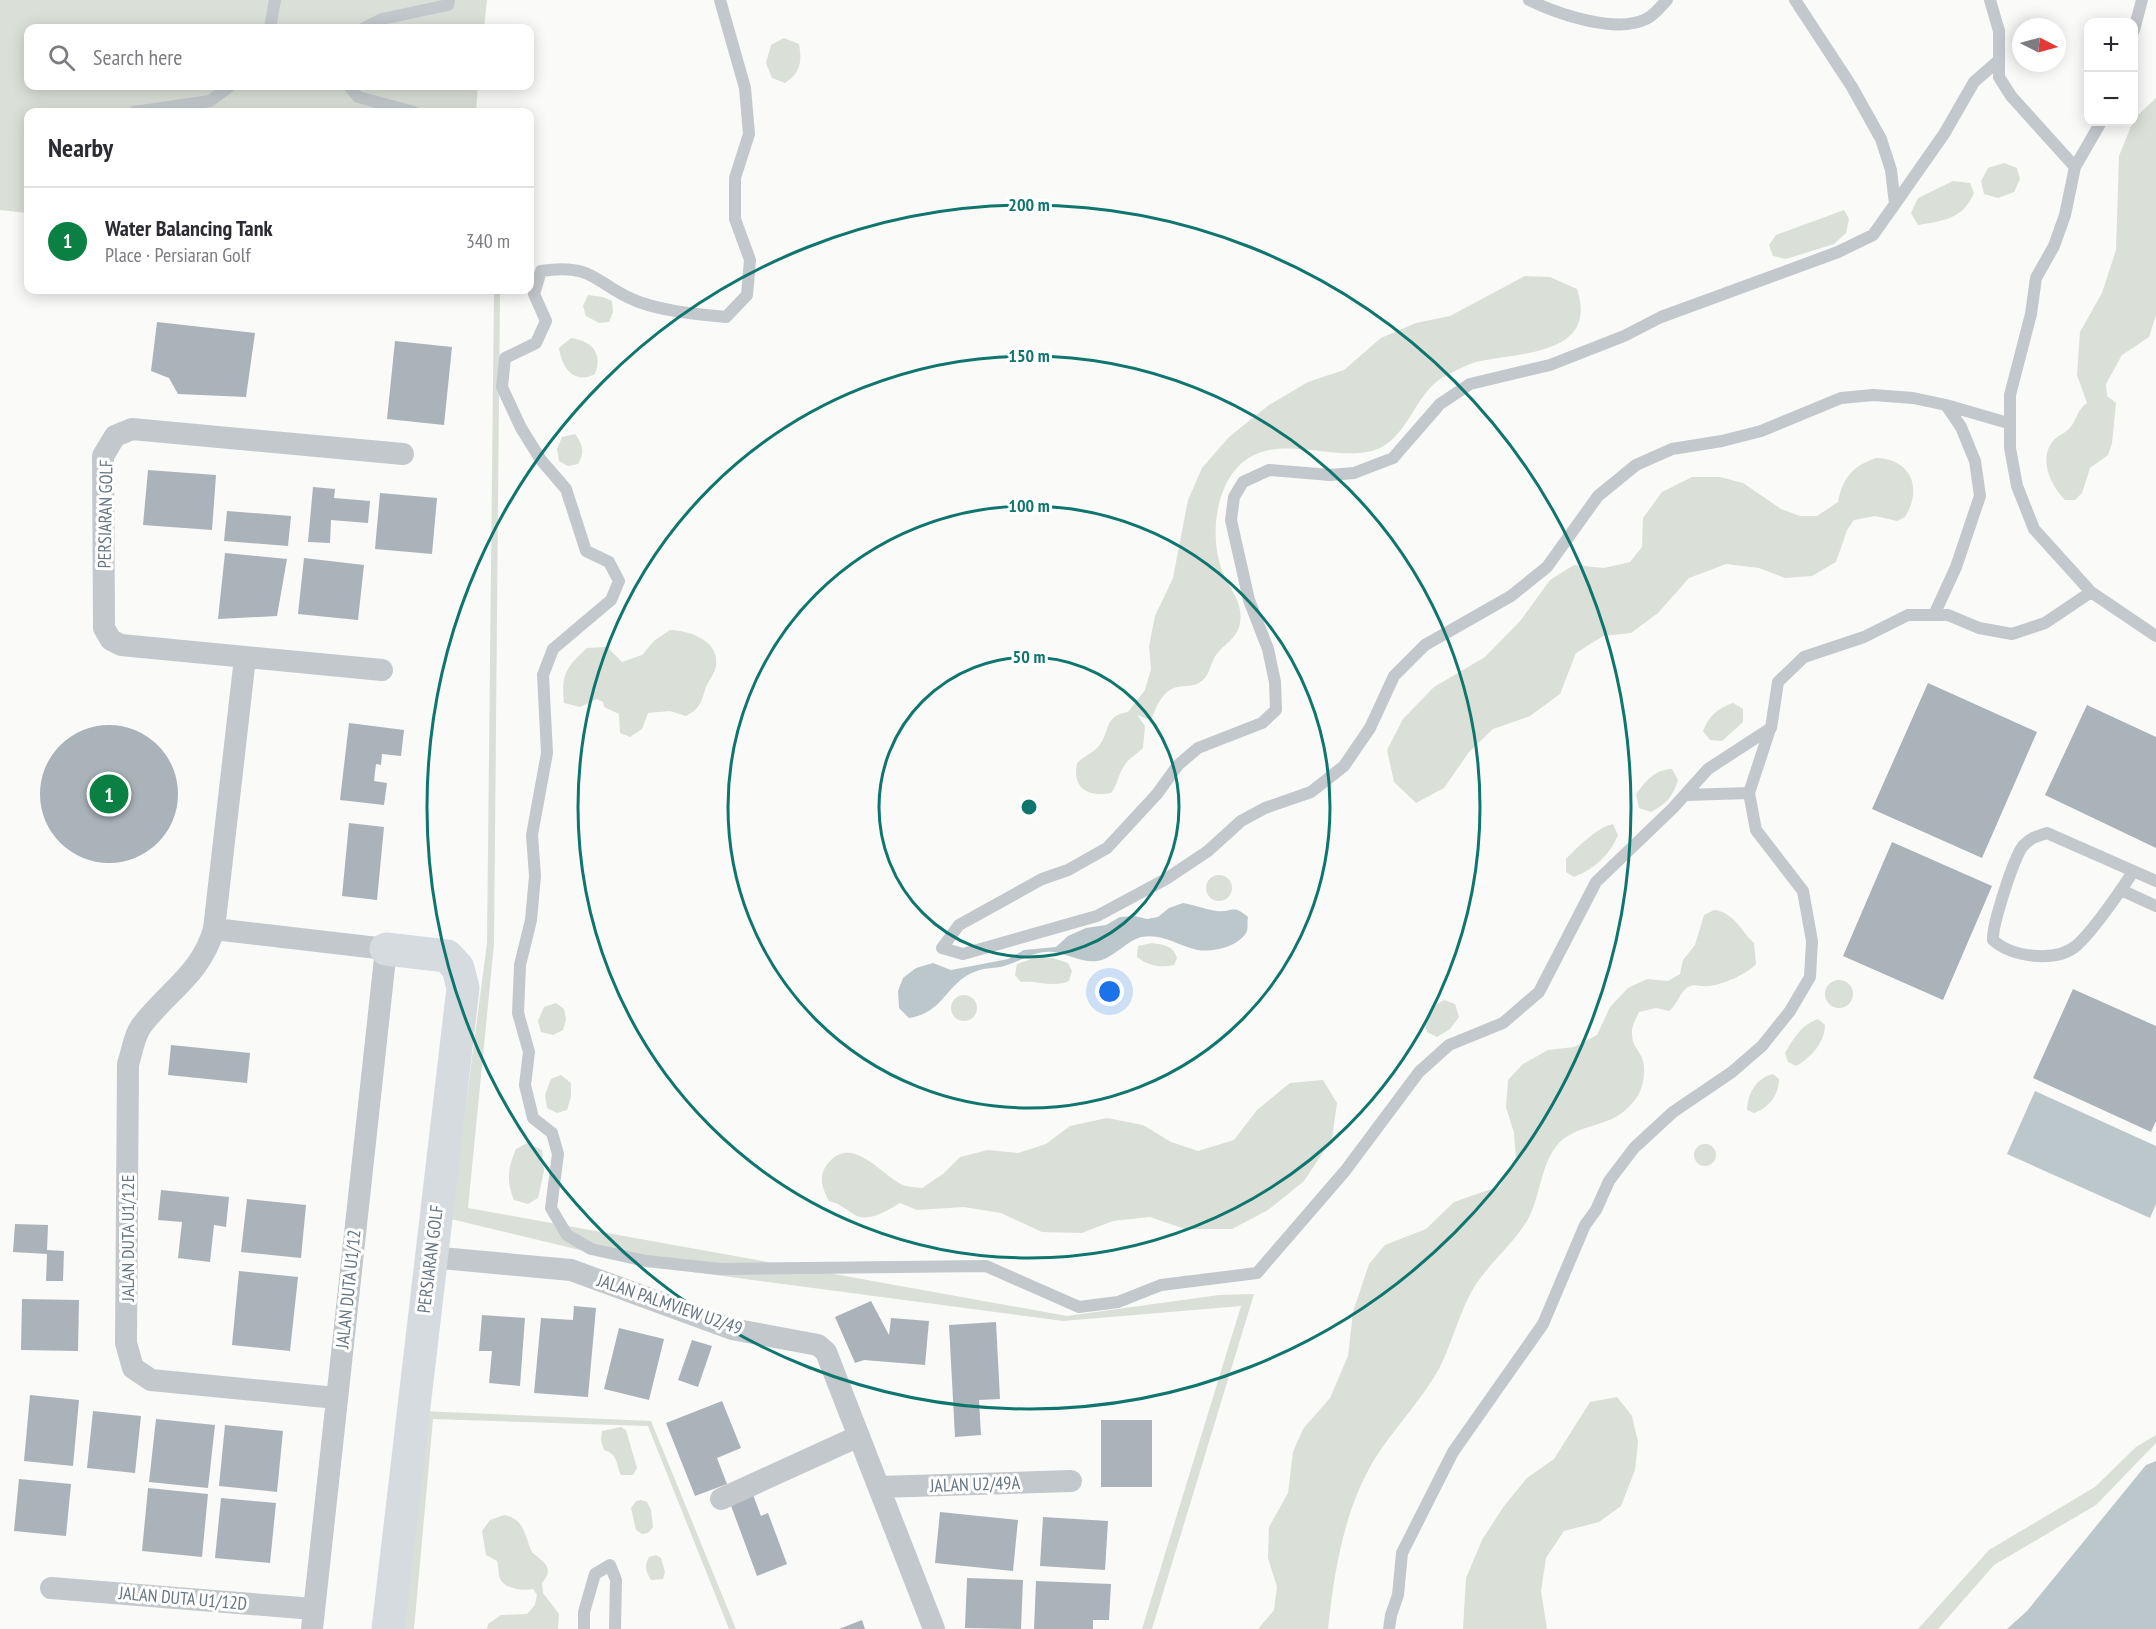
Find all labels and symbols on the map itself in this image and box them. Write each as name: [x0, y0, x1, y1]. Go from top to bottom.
north arrow: [2012, 18, 2066, 72]
text: 200 m: [1008, 193, 1050, 216]
text: 150 m: [1008, 344, 1050, 367]
street label: PERSIARAN GOLF: [93, 459, 117, 569]
text: 100 m: [1008, 494, 1050, 517]
text: 50 m: [1013, 645, 1045, 668]
pin: 1: [90, 772, 128, 816]
centre of rings: [1019, 797, 1039, 817]
your location: [1095, 977, 1124, 1006]
street label: JALAN DUTA U1/12E: [116, 1175, 139, 1302]
street label: PERSIARAN GOLF: [412, 1204, 448, 1314]
street label: JALAN DUTA U1/12: [330, 1229, 366, 1350]
street label: JALAN PALMVIEW U2/49: [594, 1268, 746, 1340]
street label: JALAN U2/49A: [929, 1471, 1021, 1497]
street label: JALAN DUTA U1/12D: [117, 1581, 248, 1615]

